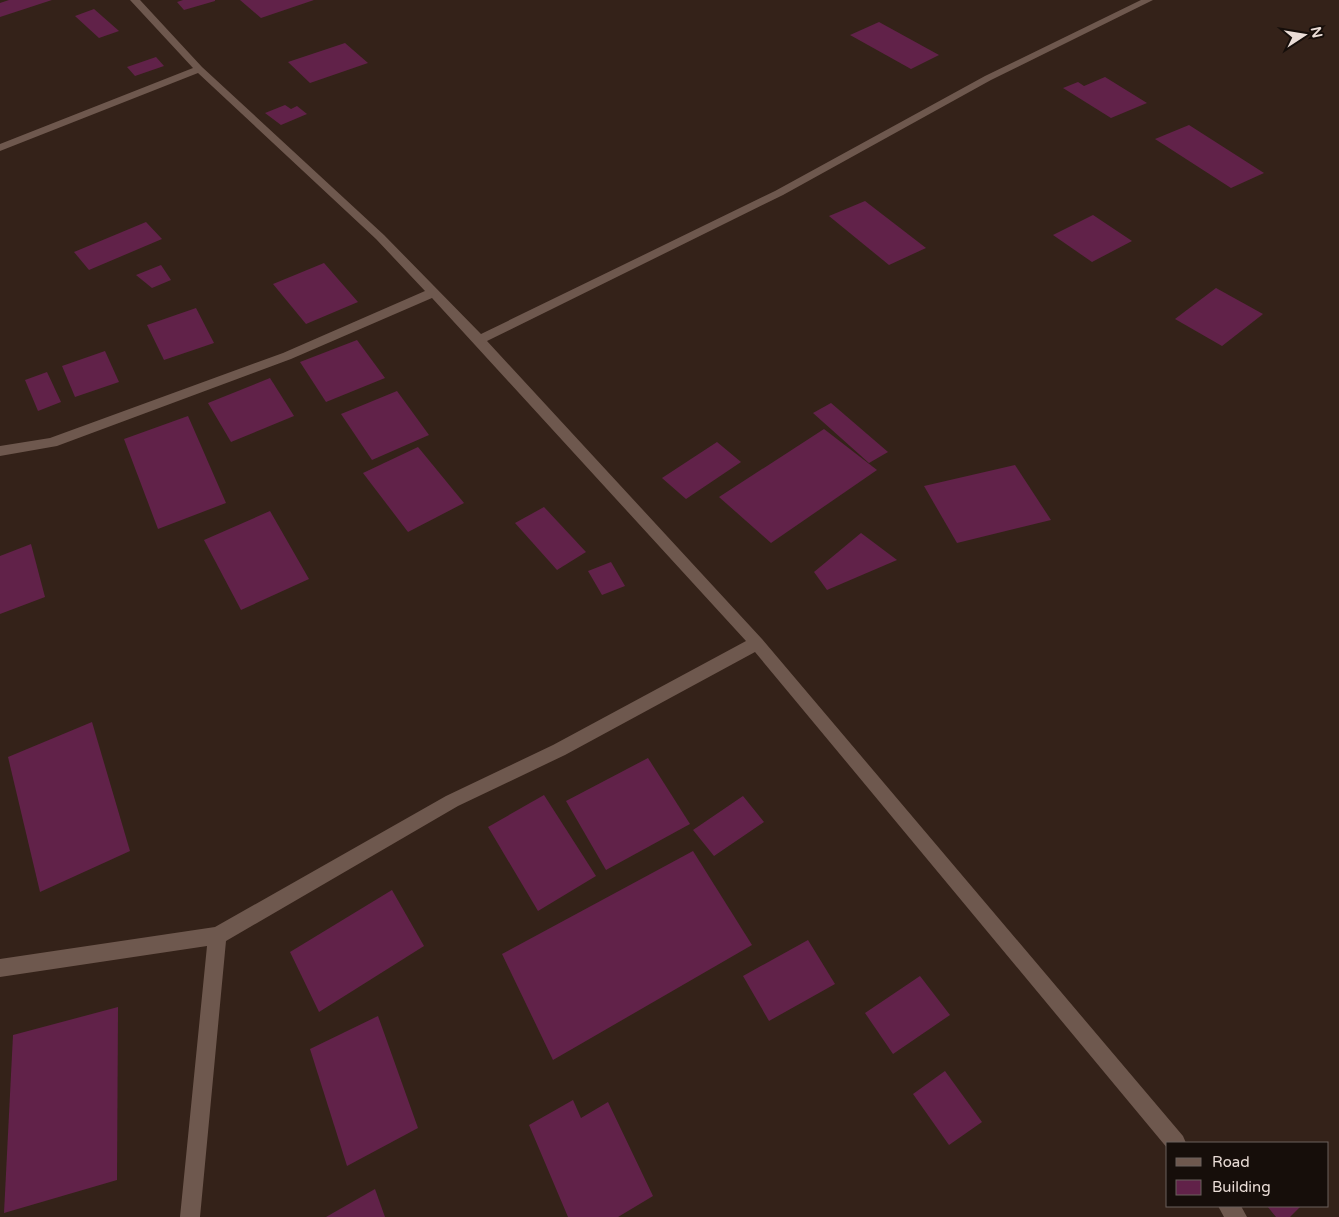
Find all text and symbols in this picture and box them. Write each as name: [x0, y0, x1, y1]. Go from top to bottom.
north arrow: [1279, 10, 1329, 60]
text: N: [1307, 25, 1326, 40]
legend: [1166, 1142, 1329, 1207]
text: Road: [1212, 1153, 1250, 1171]
text: Building: [1212, 1178, 1271, 1196]

